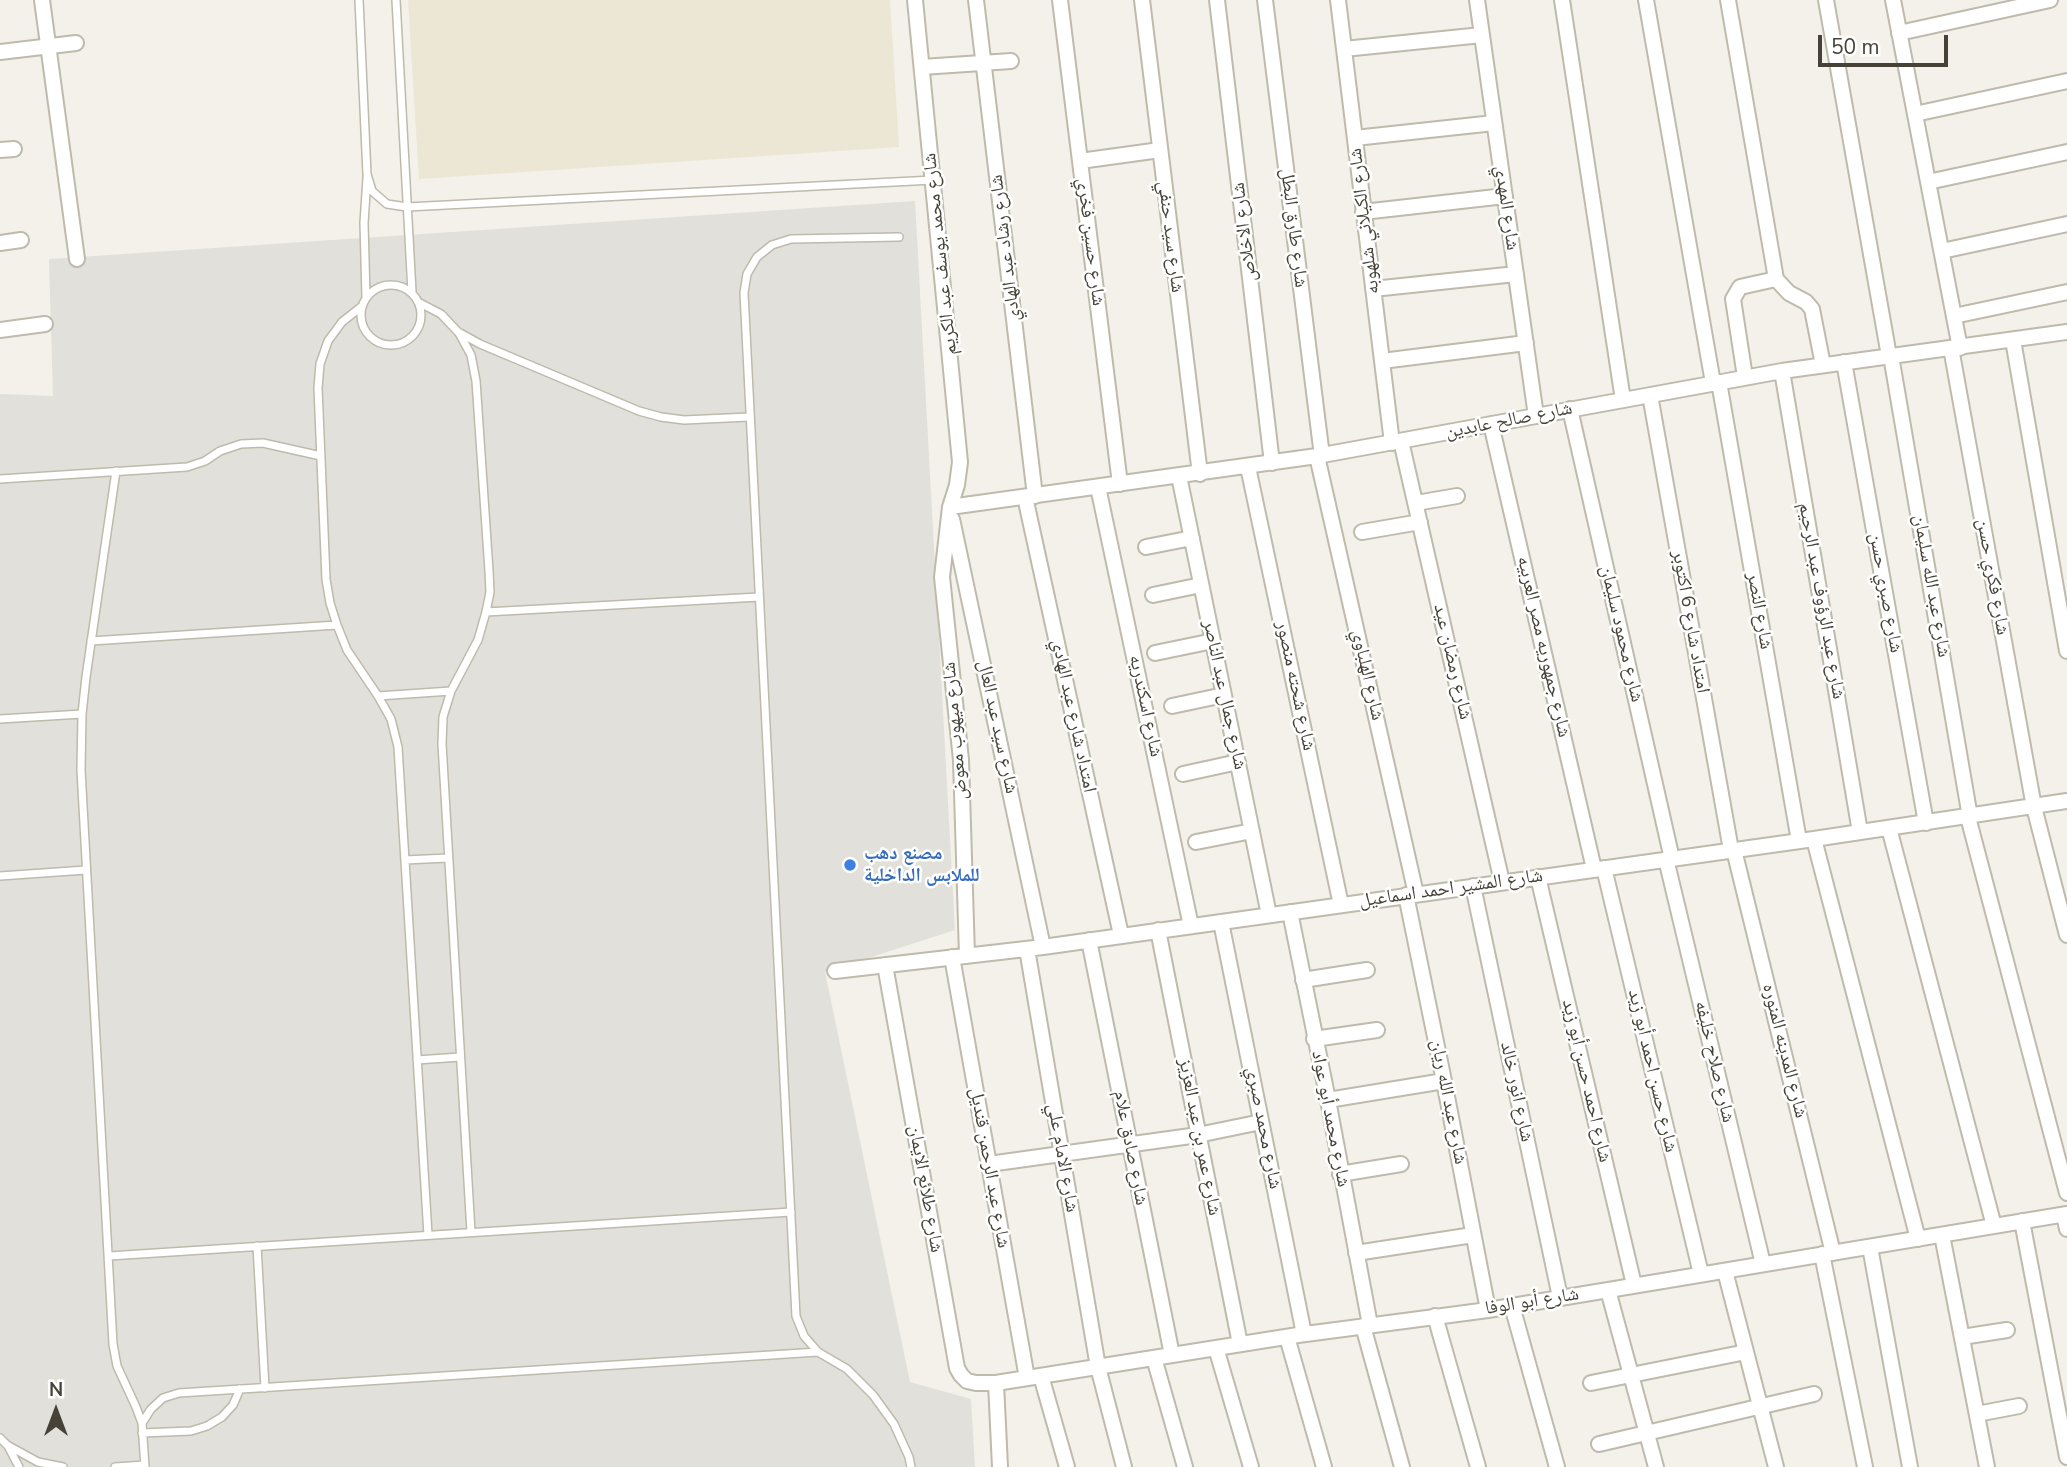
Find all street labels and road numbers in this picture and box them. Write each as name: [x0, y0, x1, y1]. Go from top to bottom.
street label: شارع الكيلاني شلهوبه: [1345, 147, 1385, 295]
street label: شارع محمد يوسف عبد الكريم: [919, 152, 963, 356]
street label: شارع المهدي: [1489, 164, 1523, 252]
street label: شارع طارق البطل: [1274, 167, 1312, 289]
street label: شارع رشاد عبد الهادي: [986, 173, 1026, 323]
street label: شارع حسين فخري: [1071, 177, 1109, 307]
street label: شارع سيد حنفي: [1152, 180, 1188, 294]
street label: شارع الاخلاص: [1228, 181, 1262, 283]
street label: شارع صالح عابدين: [1444, 398, 1574, 444]
street label: شارع عبد الرؤوف عبد الرحيم: [1792, 501, 1850, 701]
street label: شارع عبد الله سليمان: [1907, 513, 1955, 659]
street label: شارع فكري حسن: [1971, 517, 2013, 637]
street label: شارع صبري حسن: [1863, 531, 1907, 655]
street label: امتداد شارع 6 اكتوبر: [1666, 549, 1714, 695]
street label: شارع جمهوريه مصر العربيه: [1511, 554, 1575, 740]
street label: شارع محمود سليمان: [1594, 563, 1648, 705]
street label: شارع النصر: [1741, 571, 1777, 651]
street label: شارع رمضان عيد: [1428, 602, 1476, 722]
street label: شارع جمال عبد الناصر: [1197, 618, 1251, 772]
street label: شارع شحته منصور: [1270, 619, 1320, 753]
street label: شارع الهلباوي: [1345, 627, 1389, 723]
street label: امتداد شارع عبد الهادي: [1046, 637, 1100, 795]
street label: شارع اسكندريه: [1123, 653, 1167, 759]
street label: شارع سيد عبد العال: [972, 658, 1022, 796]
street label: شارع ميهوب معوض: [939, 661, 973, 801]
street label: شارع المشير احمد اسماعيل: [1358, 865, 1544, 913]
street label: شارع المدينه المنوره: [1756, 981, 1812, 1121]
street label: شارع حسن احمد أبو زيد: [1622, 987, 1682, 1155]
street label: شارع احمد حسن أبو زيد: [1556, 997, 1616, 1165]
street label: شارع صلاح خليفه: [1689, 999, 1739, 1125]
street label: شارع عبد الله ريان: [1425, 1038, 1471, 1166]
street label: شارع انور خالد: [1494, 1040, 1538, 1144]
street label: شارع محمد أبو عواد: [1306, 1049, 1354, 1189]
street label: شارع عمر بن عبد العزيز: [1173, 1057, 1225, 1217]
street label: شارع محمد صبري: [1240, 1065, 1286, 1191]
street label: شارع عبد الرحمن قنديل: [964, 1086, 1014, 1250]
street label: شارع صادق علام: [1108, 1089, 1152, 1207]
street label: شارع الامام علي: [1041, 1102, 1083, 1214]
street label: شارع طلائع الايمان: [903, 1124, 947, 1254]
street label: شارع أبو الوفا: [1483, 1283, 1581, 1321]

